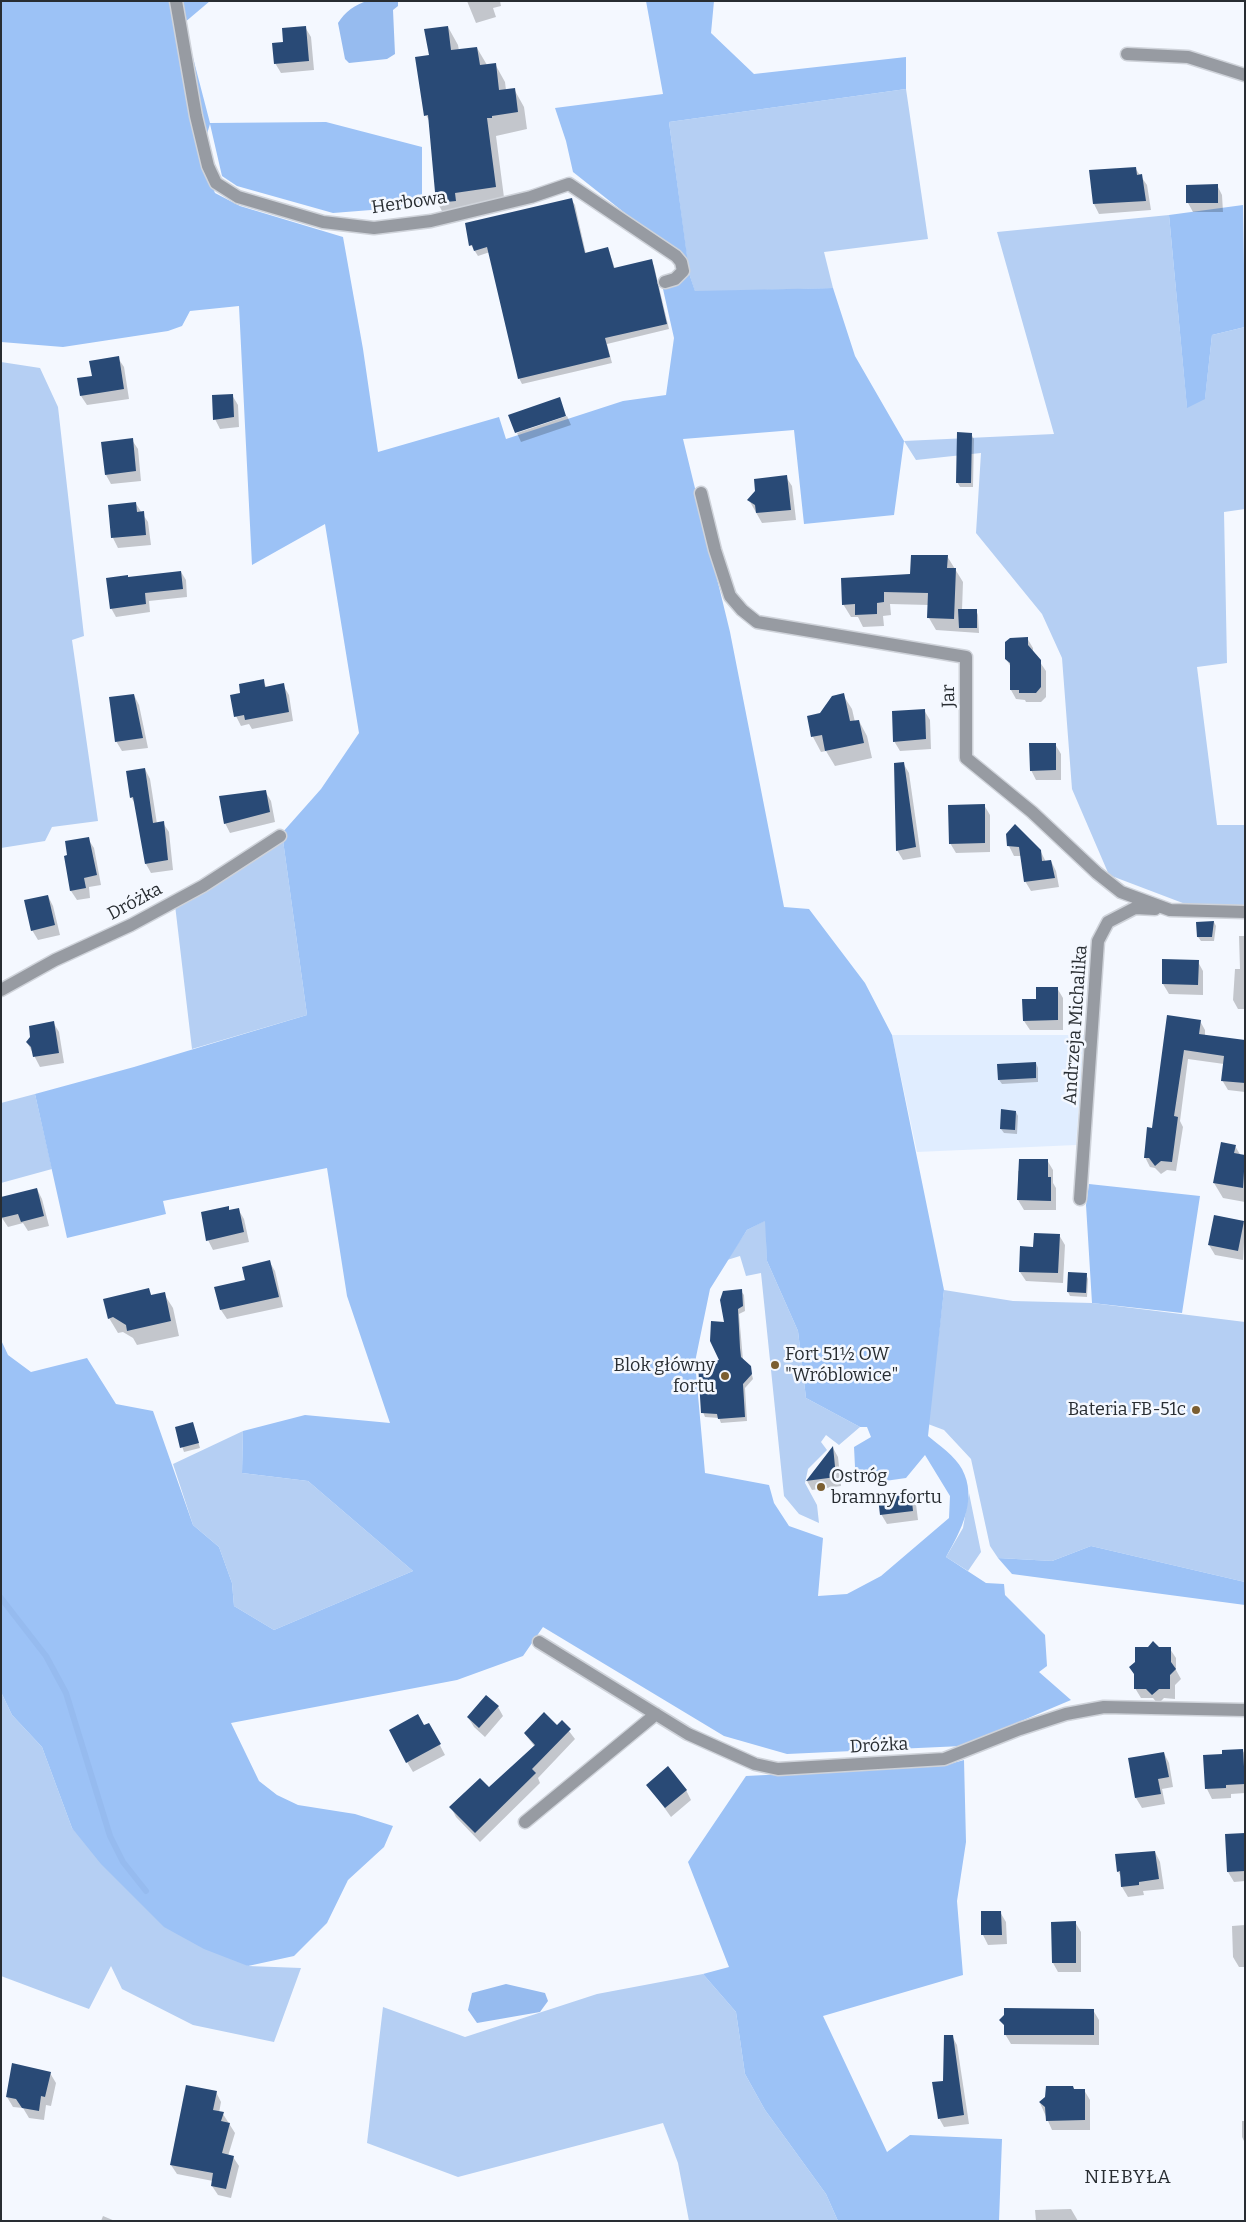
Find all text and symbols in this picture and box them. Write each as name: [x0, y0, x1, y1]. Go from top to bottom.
street label: Herbowa: [370, 187, 448, 219]
street label: Jar: [938, 684, 960, 708]
street label: Dróżka: [104, 879, 166, 925]
street label: Andrzeja Michalika: [1060, 944, 1092, 1106]
place label: Fort 51½ OW "Wróblowice": [785, 1344, 898, 1386]
place label: Blok główny fortu: [614, 1355, 715, 1398]
marker: Fort 51½ OW "Wróblowice": [769, 1359, 781, 1371]
marker: Blok główny fortu: [719, 1370, 731, 1382]
place label: Bateria FB-51c: [1068, 1399, 1186, 1421]
marker: Bateria FB-51c: [1190, 1404, 1202, 1416]
place label: Ostróg bramny fortu: [831, 1466, 942, 1508]
marker: Ostróg bramny fortu: [815, 1481, 827, 1493]
street label: Dróżka: [849, 1734, 909, 1758]
district label: NIEBYŁA: [1083, 2167, 1173, 2189]

